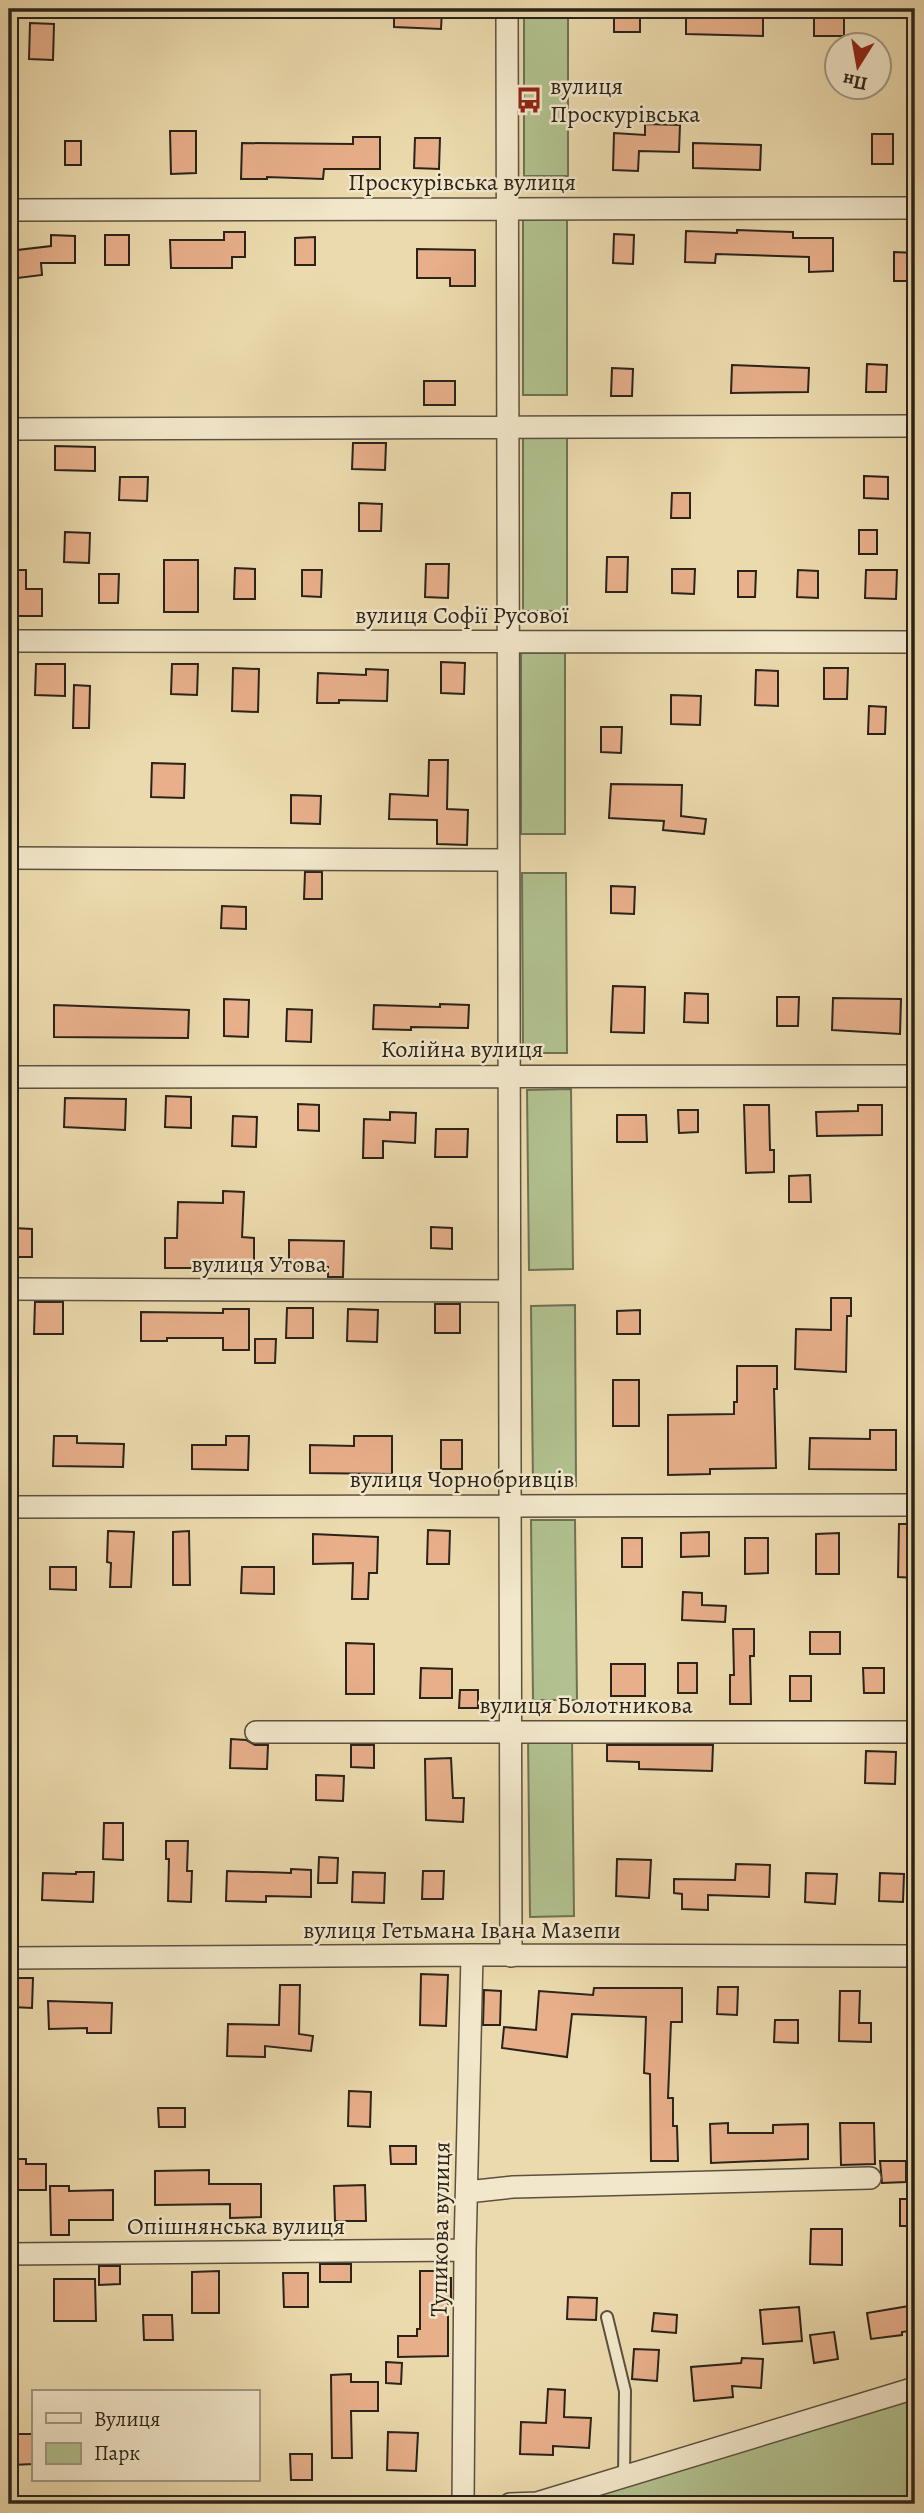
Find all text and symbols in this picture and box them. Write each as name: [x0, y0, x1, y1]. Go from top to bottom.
north arrow: [822, 32, 892, 102]
text: Пн: [840, 67, 870, 97]
place label: вулиця Проскурівська: [550, 70, 700, 130]
bus stop icon: вулиця Проскурівська: [514, 85, 544, 115]
street label: Проскурівська вулиця: [348, 166, 576, 198]
street label: вулиця Софії Русової: [355, 599, 569, 631]
street label: Колійна вулиця: [381, 1033, 543, 1065]
street label: вулиця Утова: [191, 1248, 327, 1280]
street label: вулиця Чорнобривців: [350, 1463, 574, 1495]
street label: вулиця Болотникова: [479, 1689, 693, 1721]
street label: вулиця Гетьмана Івана Мазепи: [303, 1914, 621, 1946]
street label: Тупикова вулиця: [422, 2141, 458, 2317]
street label: Опішнянська вулиця: [127, 2210, 345, 2242]
legend: [32, 2390, 259, 2482]
text: Вулиця: [94, 2405, 160, 2433]
text: Парк: [94, 2439, 140, 2467]

